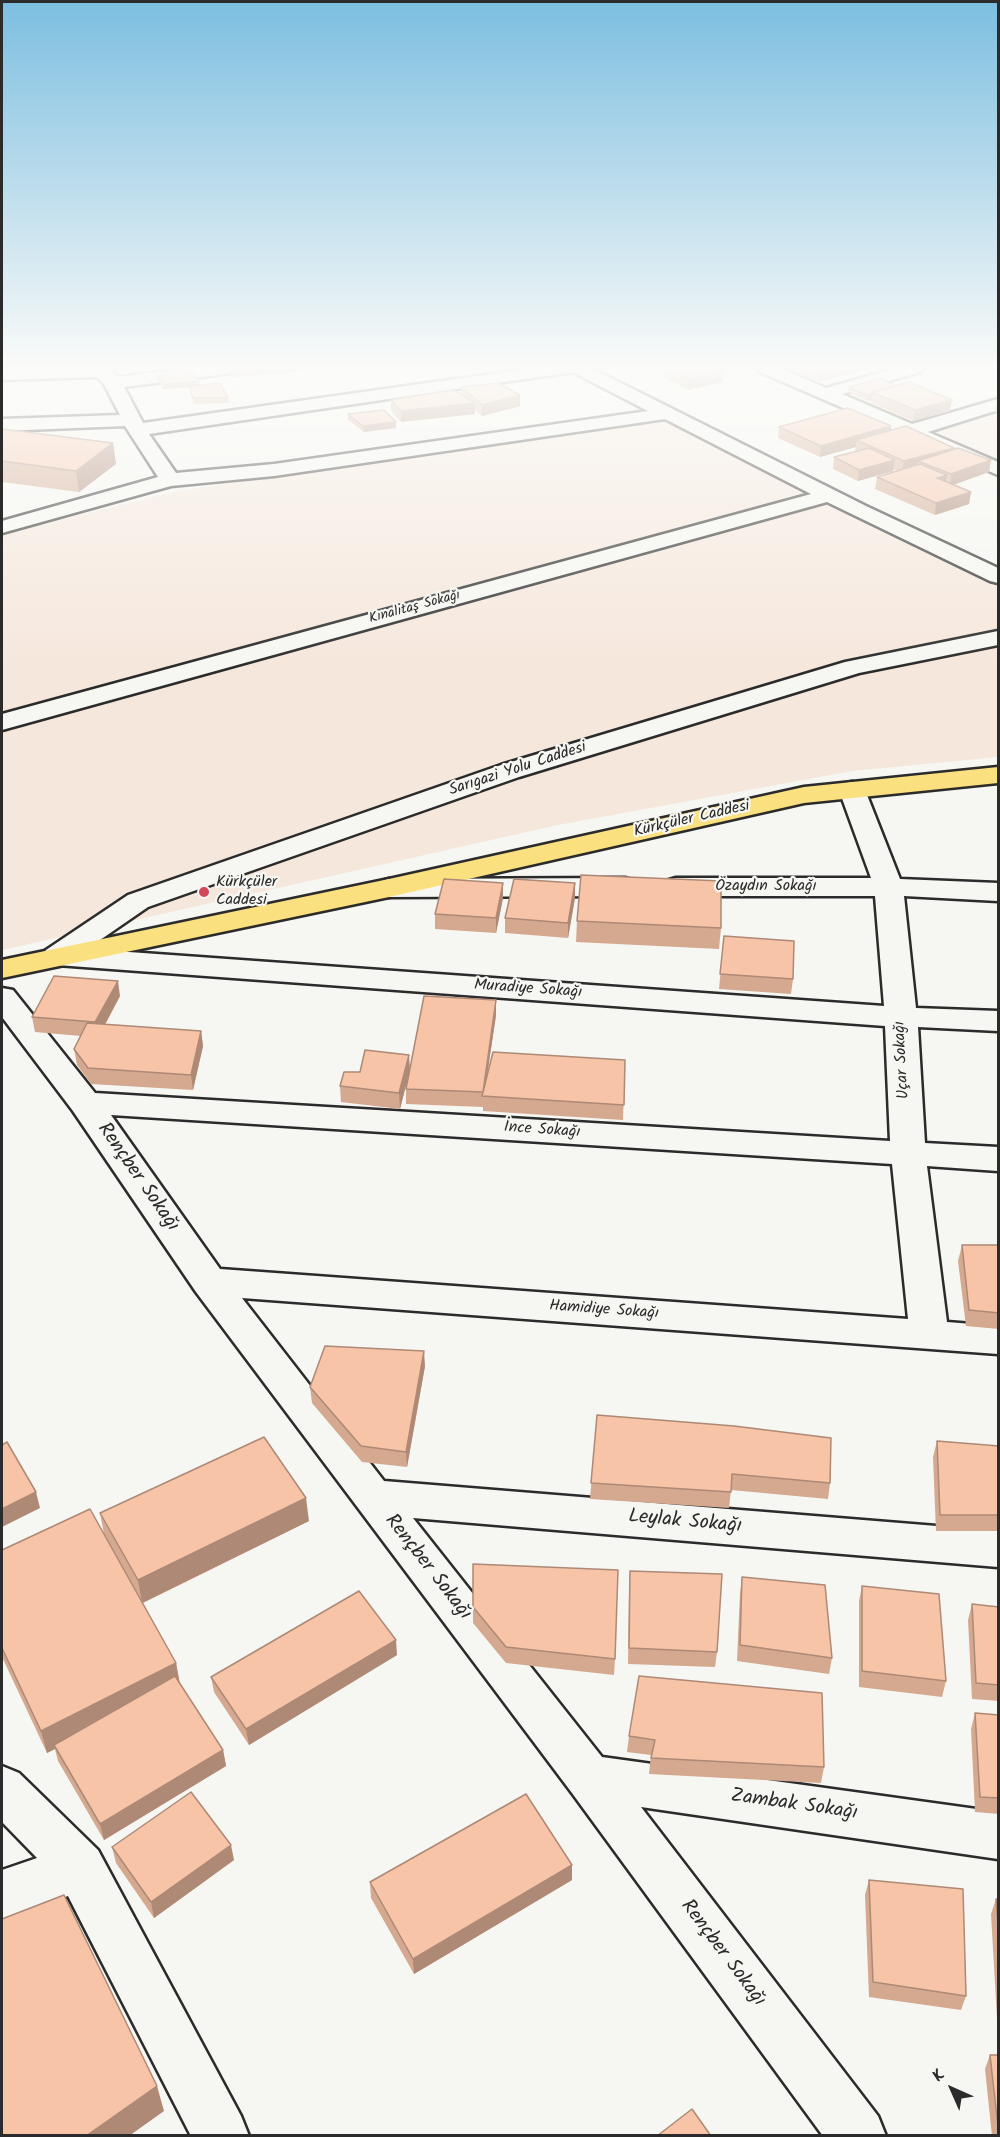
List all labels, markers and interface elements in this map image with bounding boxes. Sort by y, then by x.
street label: Kınalıtaş Sokağı [368,588,462,628]
street label: Sarıgazi Yolu Caddesi [447,739,589,801]
street label: Kürkçüler Caddesi [632,797,752,843]
place label: Kürkçüler Caddesi [216,873,277,911]
street label: Özaydın Sokağı [715,877,817,897]
marker: Kürkçüler Caddesi [197,885,211,899]
street label: Muradiye Sokağı [473,977,583,1003]
street label: Uçar Sokağı [891,1020,915,1100]
street label: Rençber Sokağı [91,1119,183,1237]
street label: İnce Sokağı [503,1119,581,1143]
street label: Hamidiye Sokağı [548,1298,660,1324]
street label: Leylak Sokağı [627,1506,743,1540]
street label: Rençber Sokağı [378,1510,476,1626]
street label: Zambak Sokağı [729,1785,859,1827]
street label: Rençber Sokağı [674,1896,770,2012]
north arrow [922,2059,982,2119]
text: K [927,2064,951,2088]

